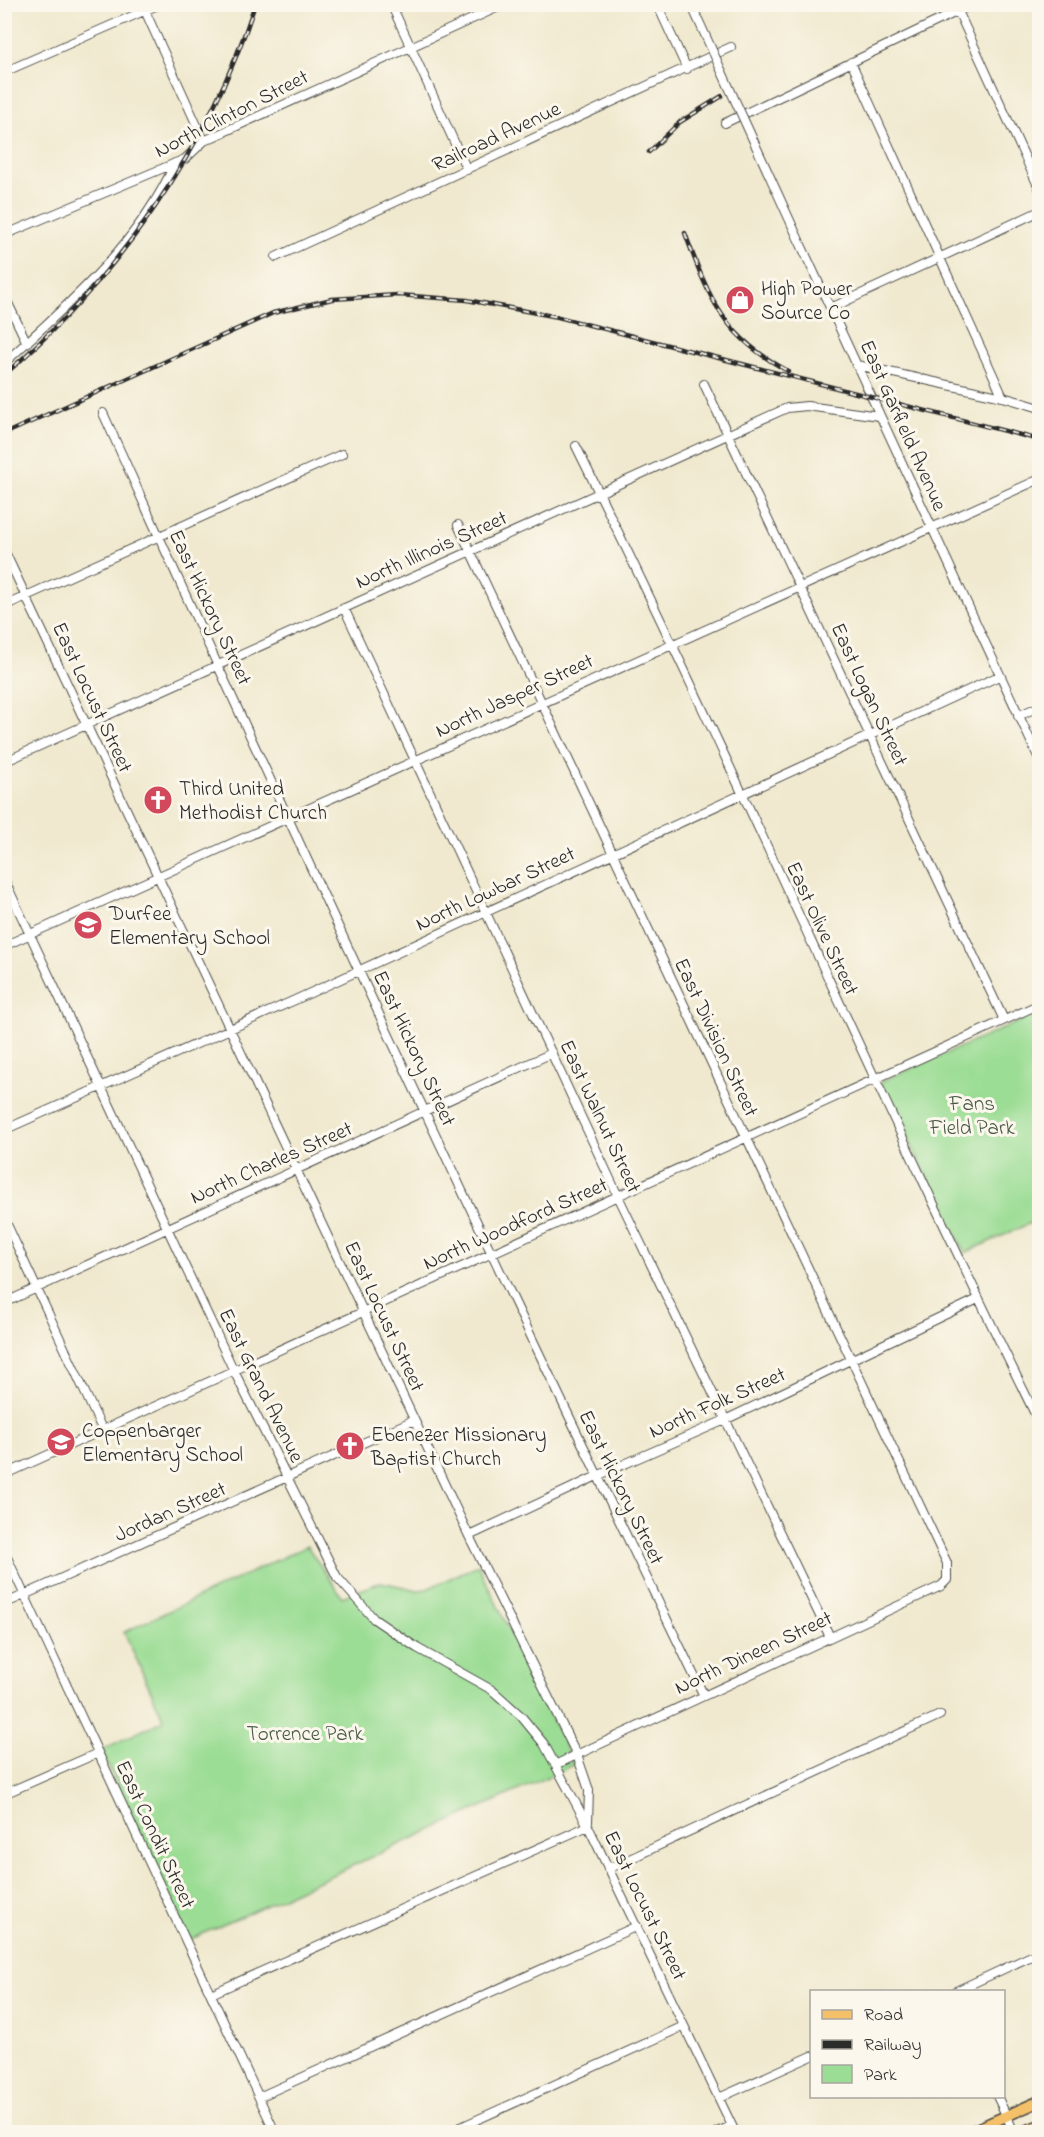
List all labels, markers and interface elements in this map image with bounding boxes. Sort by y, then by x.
street label: North Clinton Street [150,63,314,167]
street label: Railroad Avenue [428,95,567,181]
place label: High Power Source Co [761,275,853,329]
shop icon: High Power Source Co [724,284,756,316]
street label: East Garfield Avenue [851,335,954,517]
street label: North Illinois Street [351,504,513,598]
street label: East Hickory Street [158,525,258,692]
street label: East Locust Street [43,618,139,778]
street label: East Logan Street [820,618,915,772]
street label: North Jasper Street [431,647,599,747]
place label: Third United Methodist Church [179,775,327,829]
church icon: Third United Methodist Church [142,784,174,816]
street label: North Lowbar Street [411,840,581,940]
street label: East Olive Street [777,857,865,1001]
place label: Durfee Elementary School [108,900,270,956]
school or university icon: Durfee Elementary School [72,909,104,941]
street label: East Division Street [665,954,765,1122]
street label: East Hickory Street [362,966,462,1133]
street label: East Walnut Street [551,1035,648,1198]
park label: Fans Field Park [928,1090,1015,1144]
street label: North Charles Street [186,1115,358,1213]
street label: North Woodford Street [418,1171,613,1279]
street label: East Locust Street [335,1237,431,1397]
street label: East Grand Avenue [210,1304,311,1469]
street label: North Folk Street [645,1360,791,1447]
street label: East Hickory Street [568,1405,671,1571]
place label: Coppenbarger Elementary School [82,1417,243,1473]
place label: Ebenezer Missionary Baptist Church [370,1421,546,1475]
school or university icon: Coppenbarger Elementary School [45,1426,77,1458]
church icon: Ebenezer Missionary Baptist Church [334,1430,366,1462]
street label: Jordan Street [110,1475,231,1551]
street label: North Dineen Street [670,1604,838,1703]
park label: Torrence Park [247,1720,364,1750]
street label: East Condit Street [107,1756,202,1914]
street label: East Locust Street [595,1826,693,1986]
legend [810,1990,1005,2098]
text: Road [864,2003,903,2029]
text: Railway [864,2033,921,2059]
text: Park [864,2063,897,2089]

